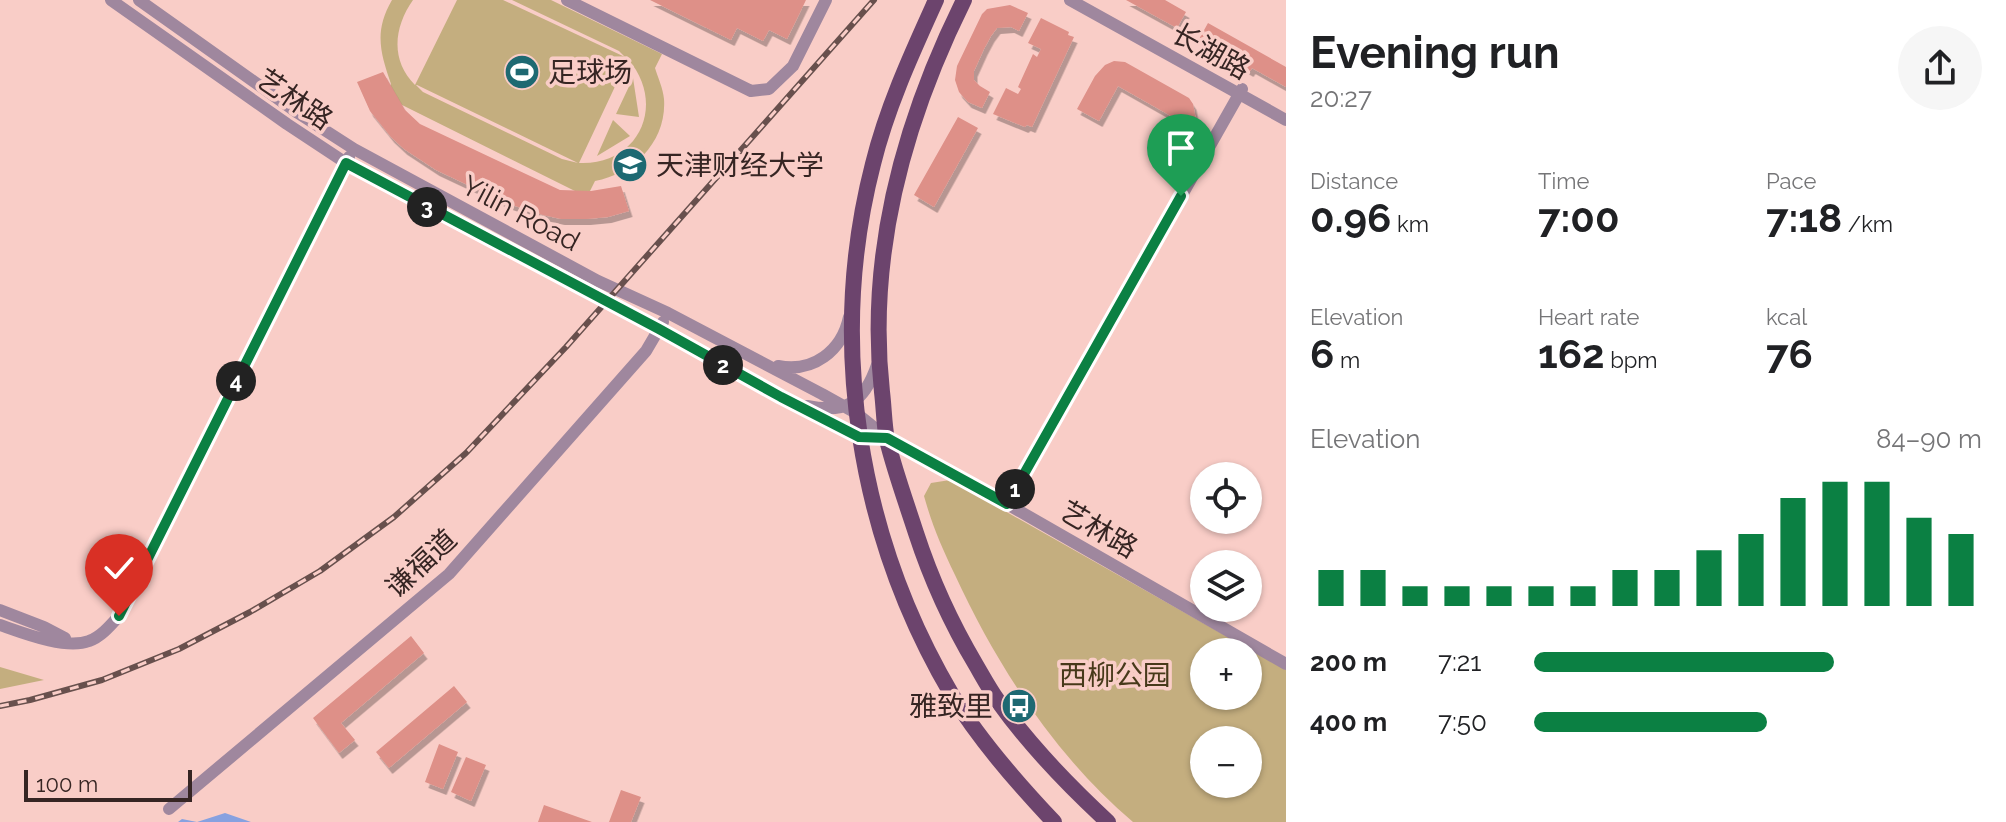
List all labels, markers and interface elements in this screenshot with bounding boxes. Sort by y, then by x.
street label: 长湖路 [1166,17,1255,86]
button: share [1898,26,1982,110]
text: Evening run [1310,27,1559,78]
sports icon: 足球场 [503,53,541,91]
place label: 足球场 [548,56,632,89]
street label: 艺林路 [251,62,339,137]
text: 20:27 [1310,83,1372,113]
pin [1147,114,1215,196]
icon: arrive [1159,126,1203,170]
school or university icon: 天津财经大学 [611,146,649,184]
place label: 天津财经大学 [656,149,824,182]
text: Distance [1310,168,1398,194]
text: Time [1538,168,1589,194]
text: Pace [1766,168,1816,194]
street label: Yilin Road [456,169,585,258]
pin: 3 [407,187,447,227]
text: 3 [421,194,433,220]
text: 0.96 [1310,194,1391,241]
text: 7:00 [1538,194,1619,241]
text: 7:18 [1766,194,1842,241]
text: km [1391,211,1429,237]
text: /km [1842,211,1893,237]
text: Elevation [1310,304,1403,330]
text: Heart rate [1538,304,1639,330]
text: kcal [1766,304,1807,330]
text: 6 [1310,330,1334,377]
text: 162 [1538,330,1605,377]
text: 76 [1766,330,1813,377]
pin: 2 [703,345,743,385]
text: m [1334,347,1360,373]
text: bpm [1605,347,1658,373]
text: 2 [717,352,729,378]
pin: 4 [216,361,256,401]
text: 4 [230,368,242,394]
text: Elevation [1310,424,1420,454]
text: 84–90 m [1876,424,1982,454]
map controls [1190,462,1262,798]
button: locate [1190,462,1262,534]
pin: 1 [995,469,1035,509]
text: 1 [1010,476,1020,502]
street label: 艺林路 [1054,494,1143,565]
street label: 谦福道 [379,523,463,604]
pin [85,534,153,616]
icon: check [97,546,141,590]
button: layers [1190,550,1262,622]
button: + [1190,638,1262,710]
text: 200 m [1310,647,1387,677]
text: 7:21 [1438,647,1481,677]
park label: 西柳公园 [1059,659,1171,692]
bus stop icon: 雅致里 [1000,687,1038,725]
place label: 雅致里 [909,690,993,723]
text: 400 m [1310,707,1387,737]
text: 7:50 [1438,707,1487,737]
button: − [1190,726,1262,798]
scale bar [24,766,192,802]
text: 100 m [36,771,98,797]

